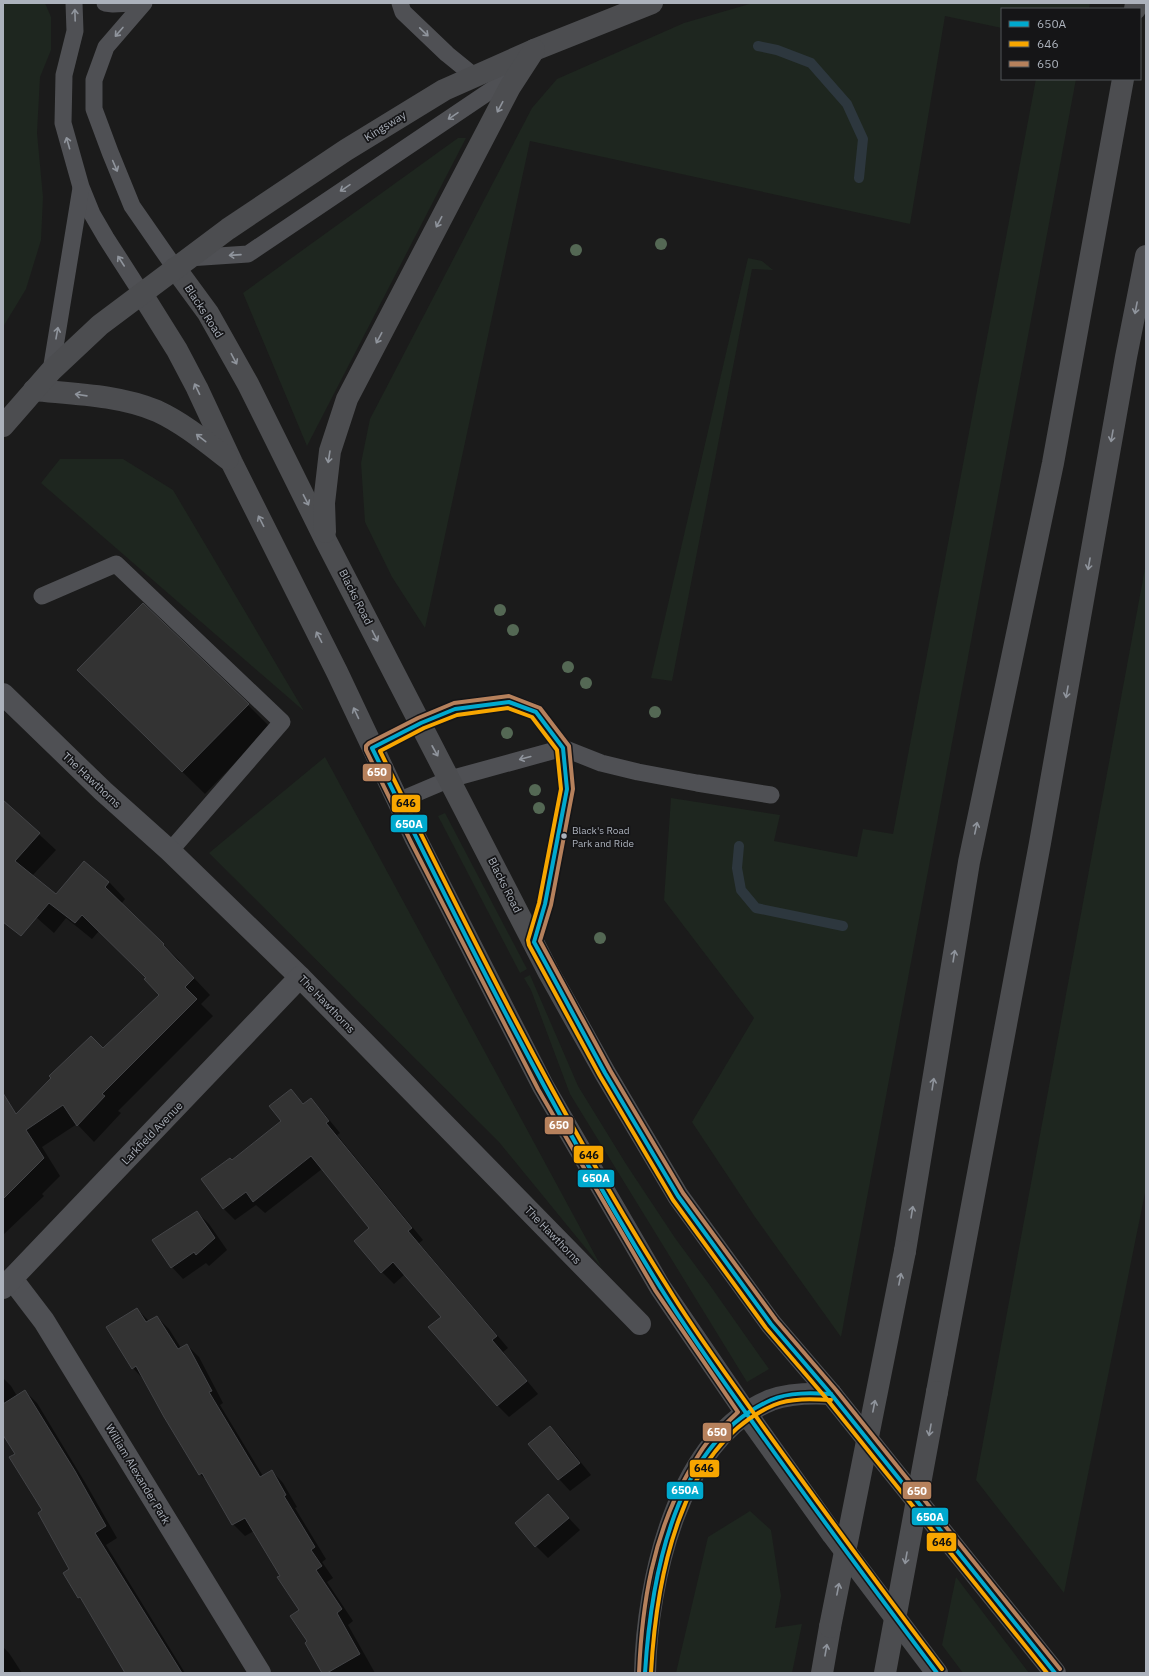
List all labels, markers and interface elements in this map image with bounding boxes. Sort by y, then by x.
legend [1001,8,1141,80]
one-way arrow [71,9,78,22]
text: 650A [1037,16,1067,31]
one-way arrow [114,27,123,38]
one-way arrow [419,28,429,37]
text: 646 [1037,36,1059,51]
text: 650 [1037,56,1059,71]
one-way arrow [495,101,503,113]
street label: Kingsway [361,107,409,144]
one-way arrow [447,111,458,120]
one-way arrow [64,137,72,150]
one-way arrow [112,159,120,171]
one-way arrow [340,184,351,192]
one-way arrow [435,216,443,228]
one-way arrow [229,251,242,258]
one-way arrow [116,255,124,267]
street label: Blacks Road [182,282,226,340]
one-way arrow [1131,301,1139,314]
one-way arrow [53,327,61,340]
one-way arrow [375,331,383,343]
one-way arrow [231,353,239,365]
one-way arrow [193,384,200,396]
one-way arrow [75,391,88,399]
one-way arrow [1108,429,1116,442]
one-way arrow [196,434,207,443]
one-way arrow [325,450,333,463]
one-way arrow [303,494,310,506]
one-way arrow [257,515,264,527]
one-way arrow [1085,557,1093,570]
street label: Blacks Road [336,567,376,627]
one-way arrow [372,629,380,641]
one-way arrow [315,632,323,644]
one-way arrow [1062,685,1070,698]
one-way arrow [352,707,359,719]
one-way arrow [432,745,439,757]
street label: The Hawthorns [60,749,124,811]
one-way arrow [519,755,532,762]
line badge: 650 [362,763,392,782]
text: 650 [367,765,387,779]
line badge: 646 [391,794,421,813]
text: 646 [396,796,416,810]
line badge: 650A [390,814,428,833]
text: 650A [395,817,423,831]
one-way arrow [973,822,981,835]
place label: Black's Road Park and Ride [572,824,634,850]
marker: Black's Road Park and Ride [559,831,569,841]
street label: Blacks Road [485,855,525,915]
one-way arrow [950,950,958,963]
street label: The Hawthorns [296,972,358,1036]
one-way arrow [929,1078,937,1091]
street label: Larkfield Avenue [118,1099,186,1167]
line badge: 650 [544,1116,574,1135]
text: 650 [549,1118,569,1132]
line badge: 646 [573,1145,604,1164]
text: 646 [579,1148,599,1162]
line badge: 650A [577,1169,615,1188]
text: 650A [582,1171,610,1185]
street label: The Hawthorns [522,1203,584,1267]
one-way arrow [908,1206,916,1219]
one-way arrow [896,1273,904,1286]
one-way arrow [870,1400,878,1413]
street label: William Alexander Park [103,1421,174,1527]
line badge: 650 [702,1422,732,1442]
one-way arrow [925,1423,933,1436]
text: 650 [707,1425,727,1439]
line badge: 646 [689,1459,720,1478]
text: 646 [694,1461,714,1475]
line badge: 650A [666,1481,704,1500]
line badge: 650 [902,1481,932,1500]
text: 650A [671,1483,699,1497]
text: 650 [907,1484,927,1498]
line badge: 650A [911,1507,949,1526]
text: 650A [916,1510,944,1524]
line badge: 646 [926,1532,957,1552]
text: 646 [932,1535,952,1549]
one-way arrow [902,1551,910,1564]
one-way arrow [834,1583,842,1596]
one-way arrow [822,1644,830,1657]

